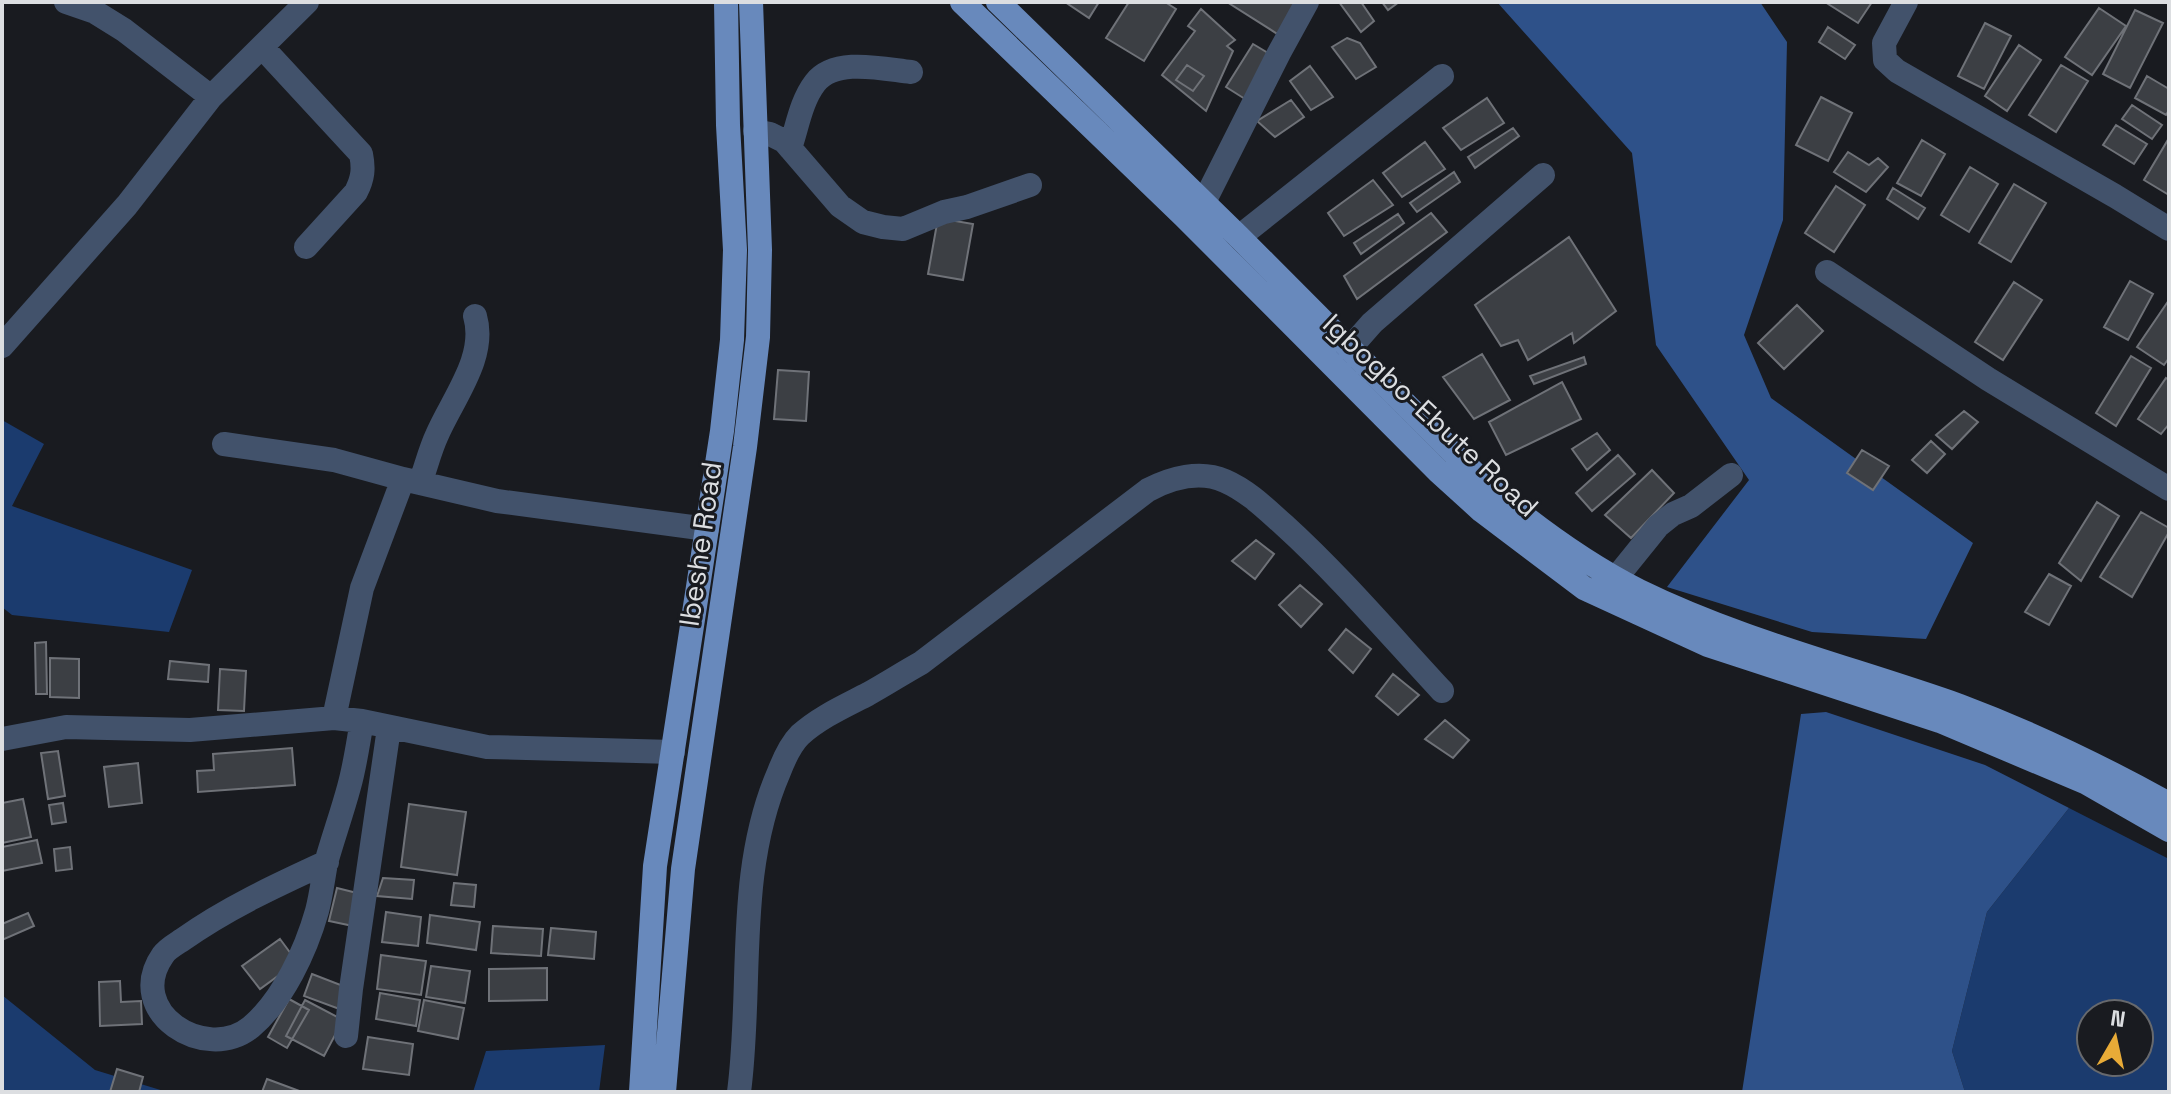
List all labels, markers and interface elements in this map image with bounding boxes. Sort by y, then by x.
street label: Igbogbo-Ebute Road [1316,306,1546,524]
street label: Ibeshe Road [671,459,729,629]
north arrow [2075,998,2155,1078]
text: N [2109,1003,2128,1033]

